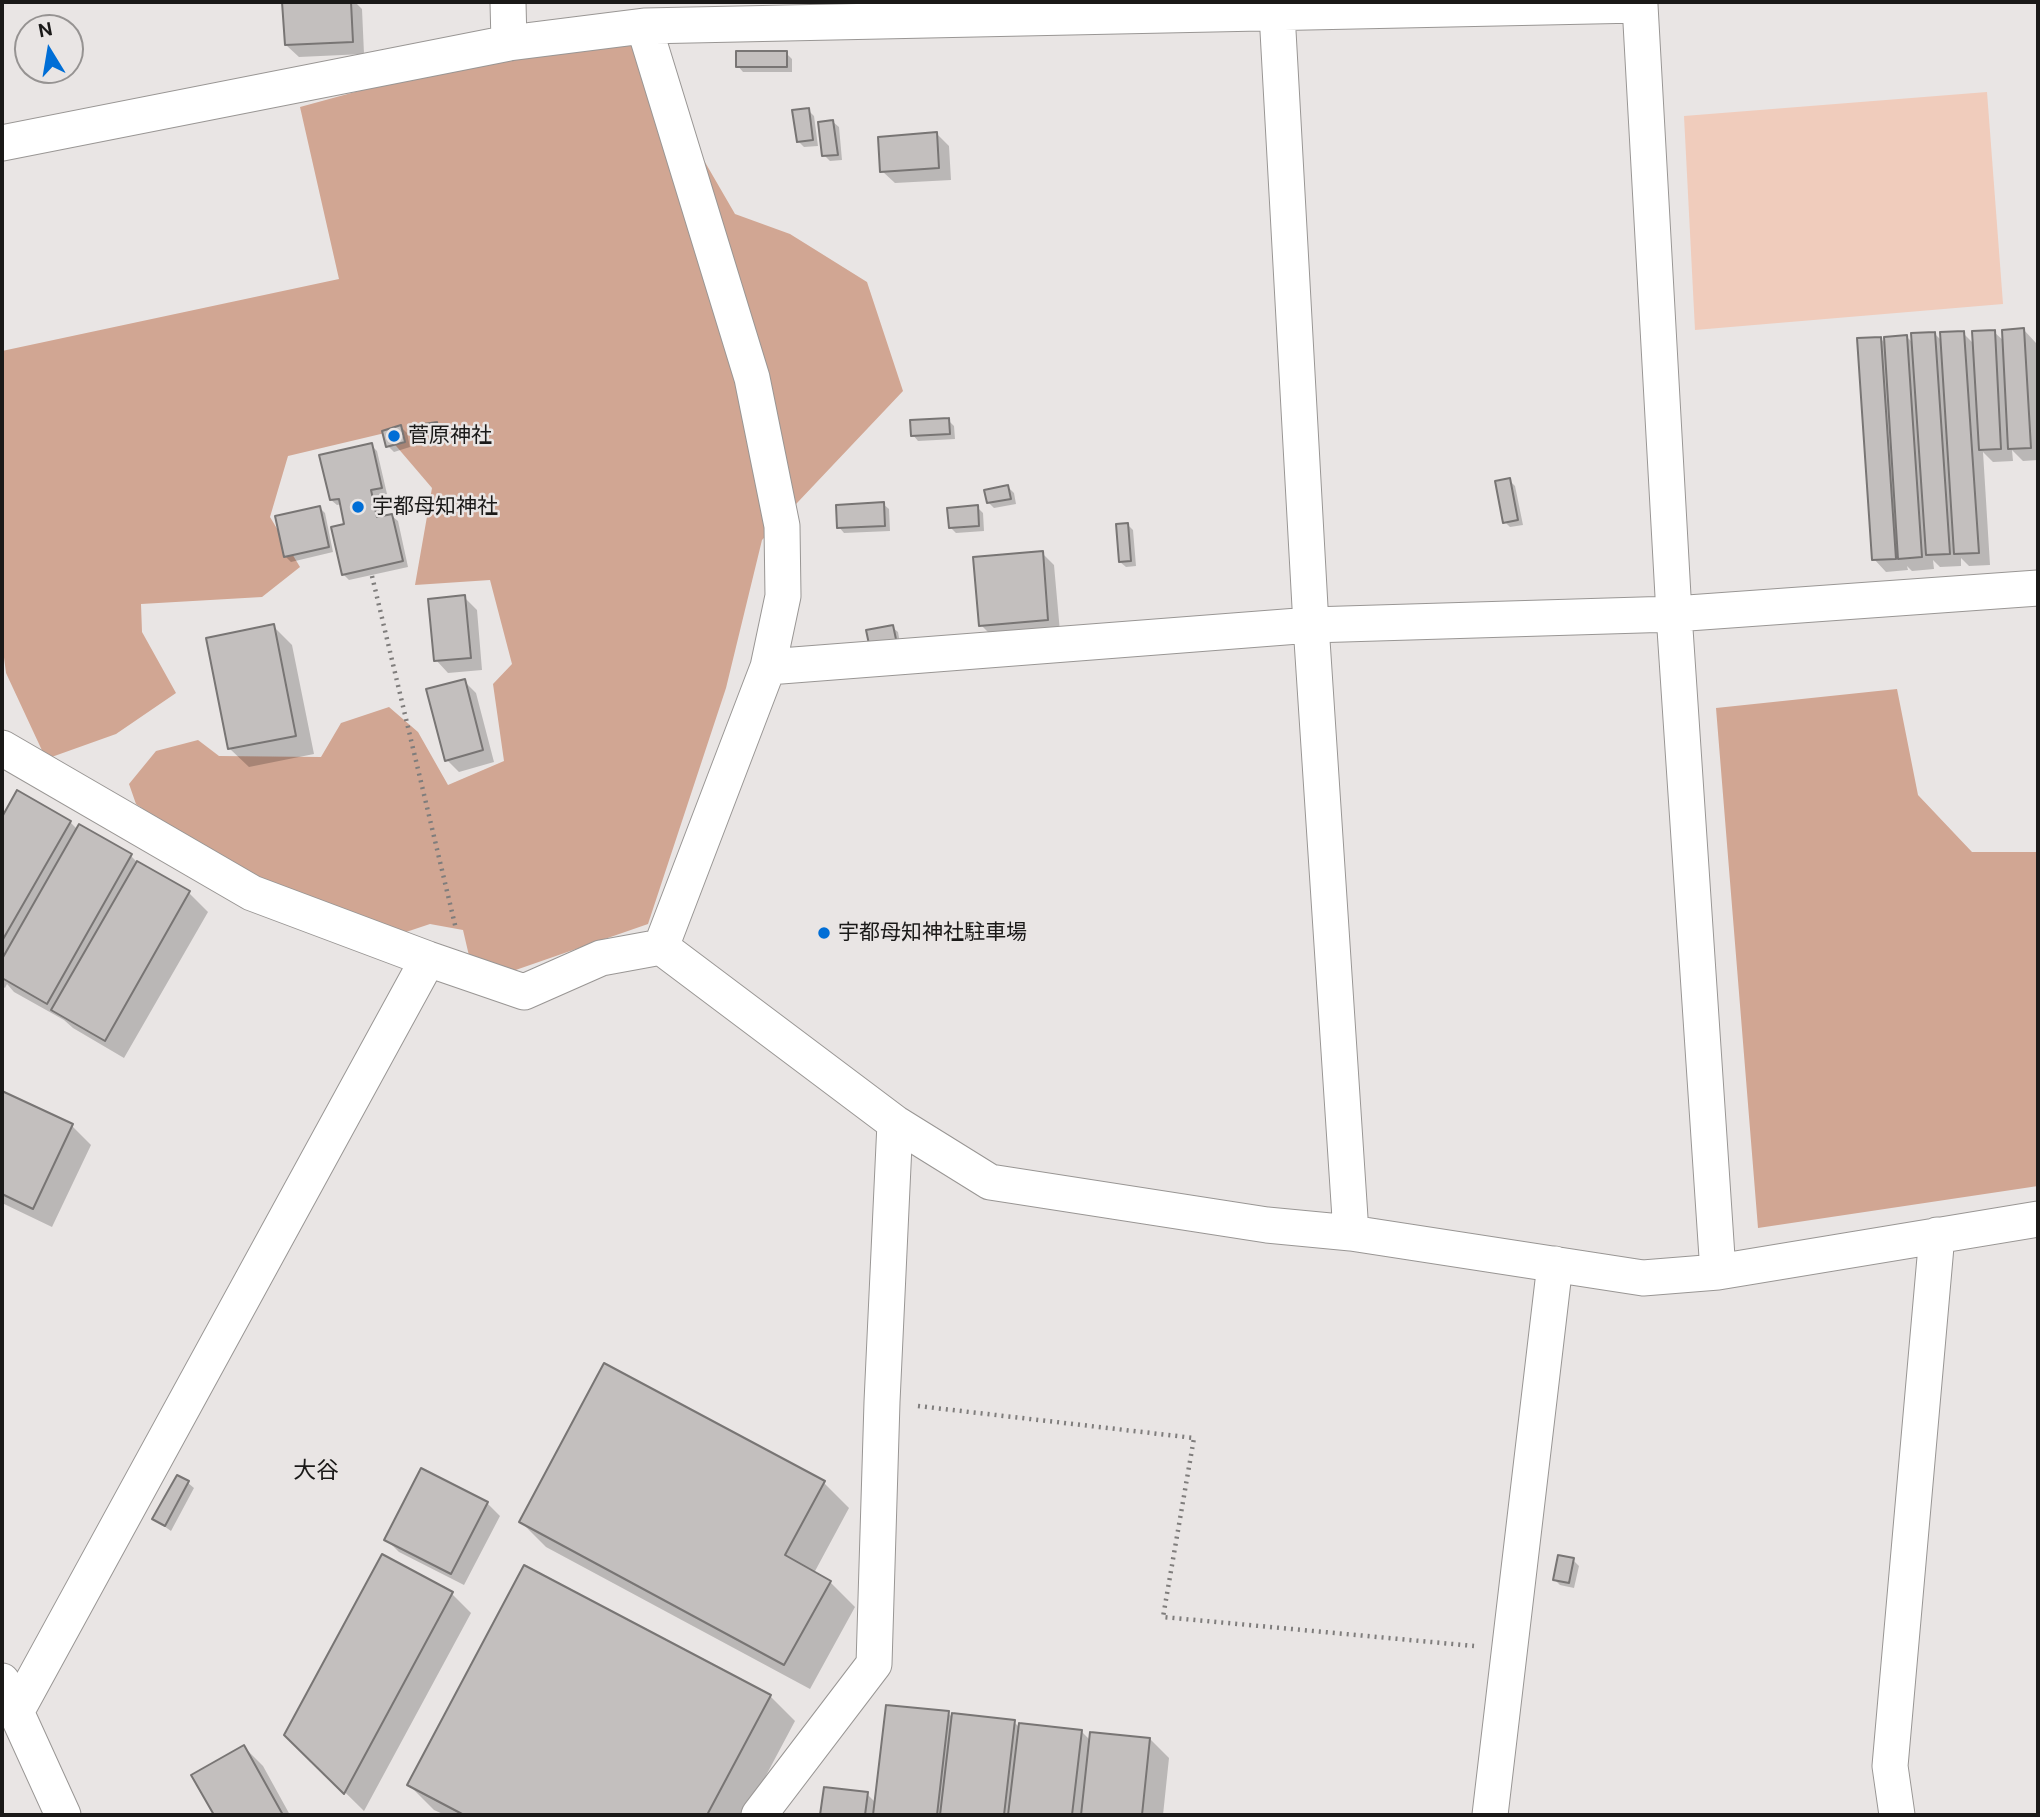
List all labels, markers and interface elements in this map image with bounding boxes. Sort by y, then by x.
north arrow [14,14,84,84]
text: N [36,16,54,43]
place label: 菅原神社 [408,423,492,449]
marker: 菅原神社 [386,428,402,444]
place label: 宇都母知神社 [372,494,498,520]
marker: 宇都母知神社 [350,499,366,515]
place label: 宇都母知神社駐車場 [838,920,1027,946]
marker: 宇都母知神社駐車場 [816,925,832,941]
district label: 大谷 [293,1458,339,1486]

